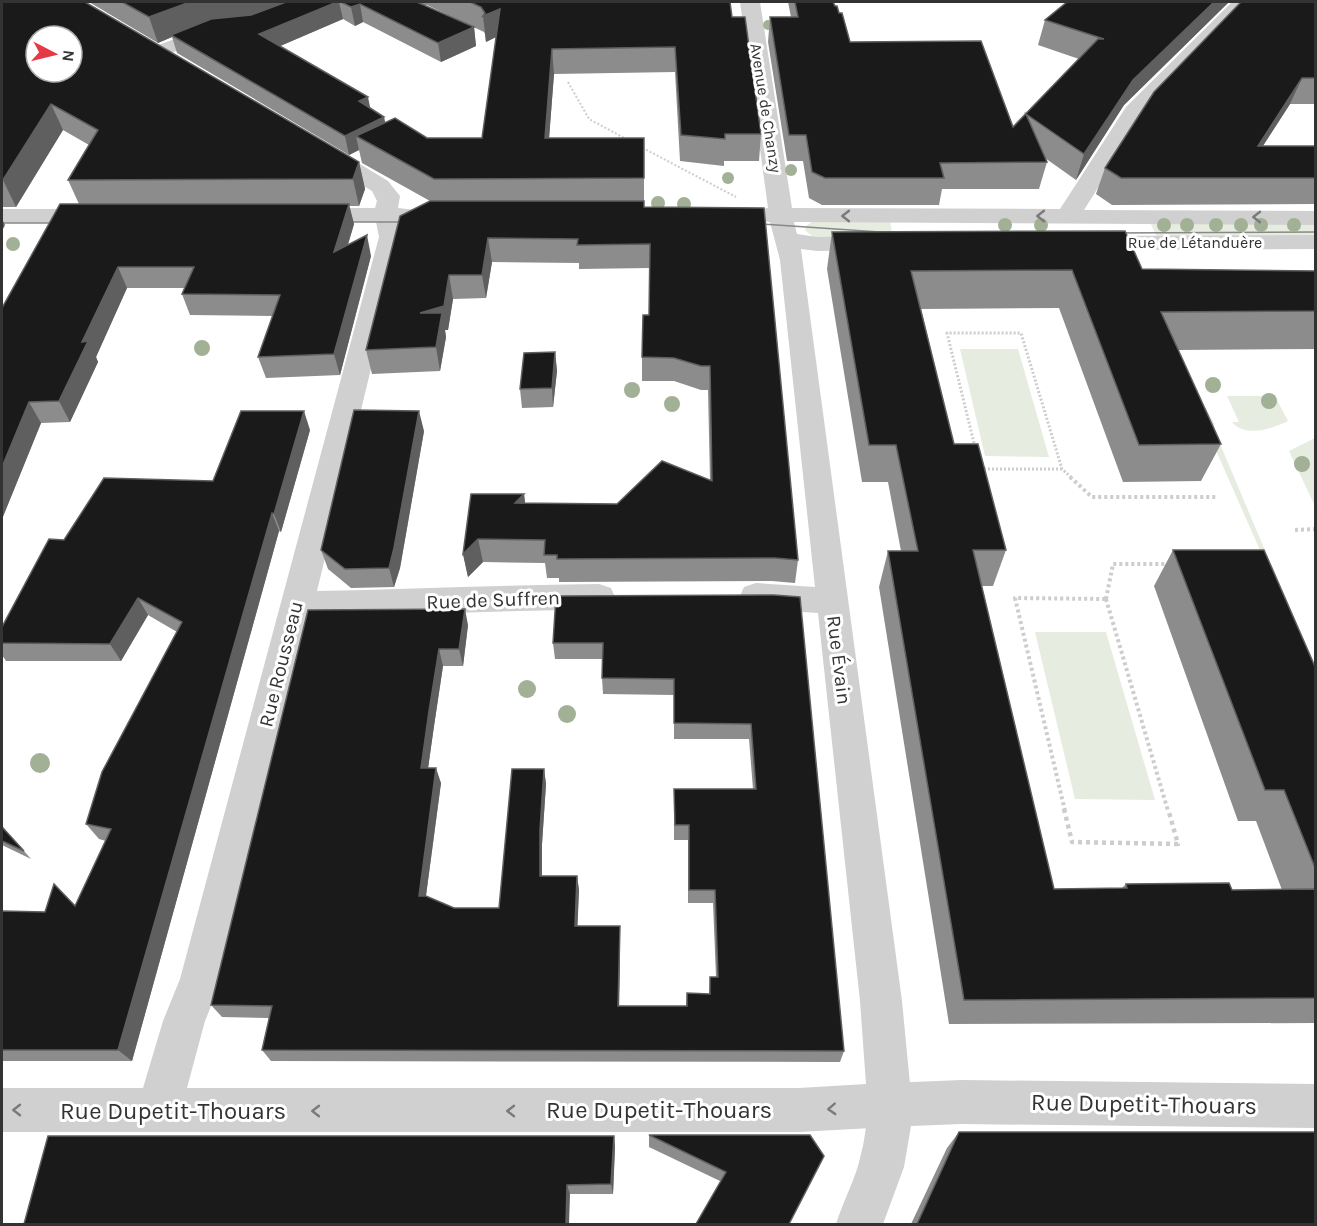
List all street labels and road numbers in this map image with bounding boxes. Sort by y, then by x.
street label: Avenue de Chanzy [746,42,786,175]
street label: Rue de Létanduère [1128,233,1262,252]
street label: Rue de Suffren [426,586,560,614]
street label: Rue Rousseau [254,599,308,729]
street label: Rue Évain [822,614,857,706]
street label: Rue Dupetit-Thouars [1031,1088,1257,1120]
street label: Rue Dupetit-Thouars [546,1096,772,1124]
street label: Rue Dupetit-Thouars [60,1097,286,1125]

